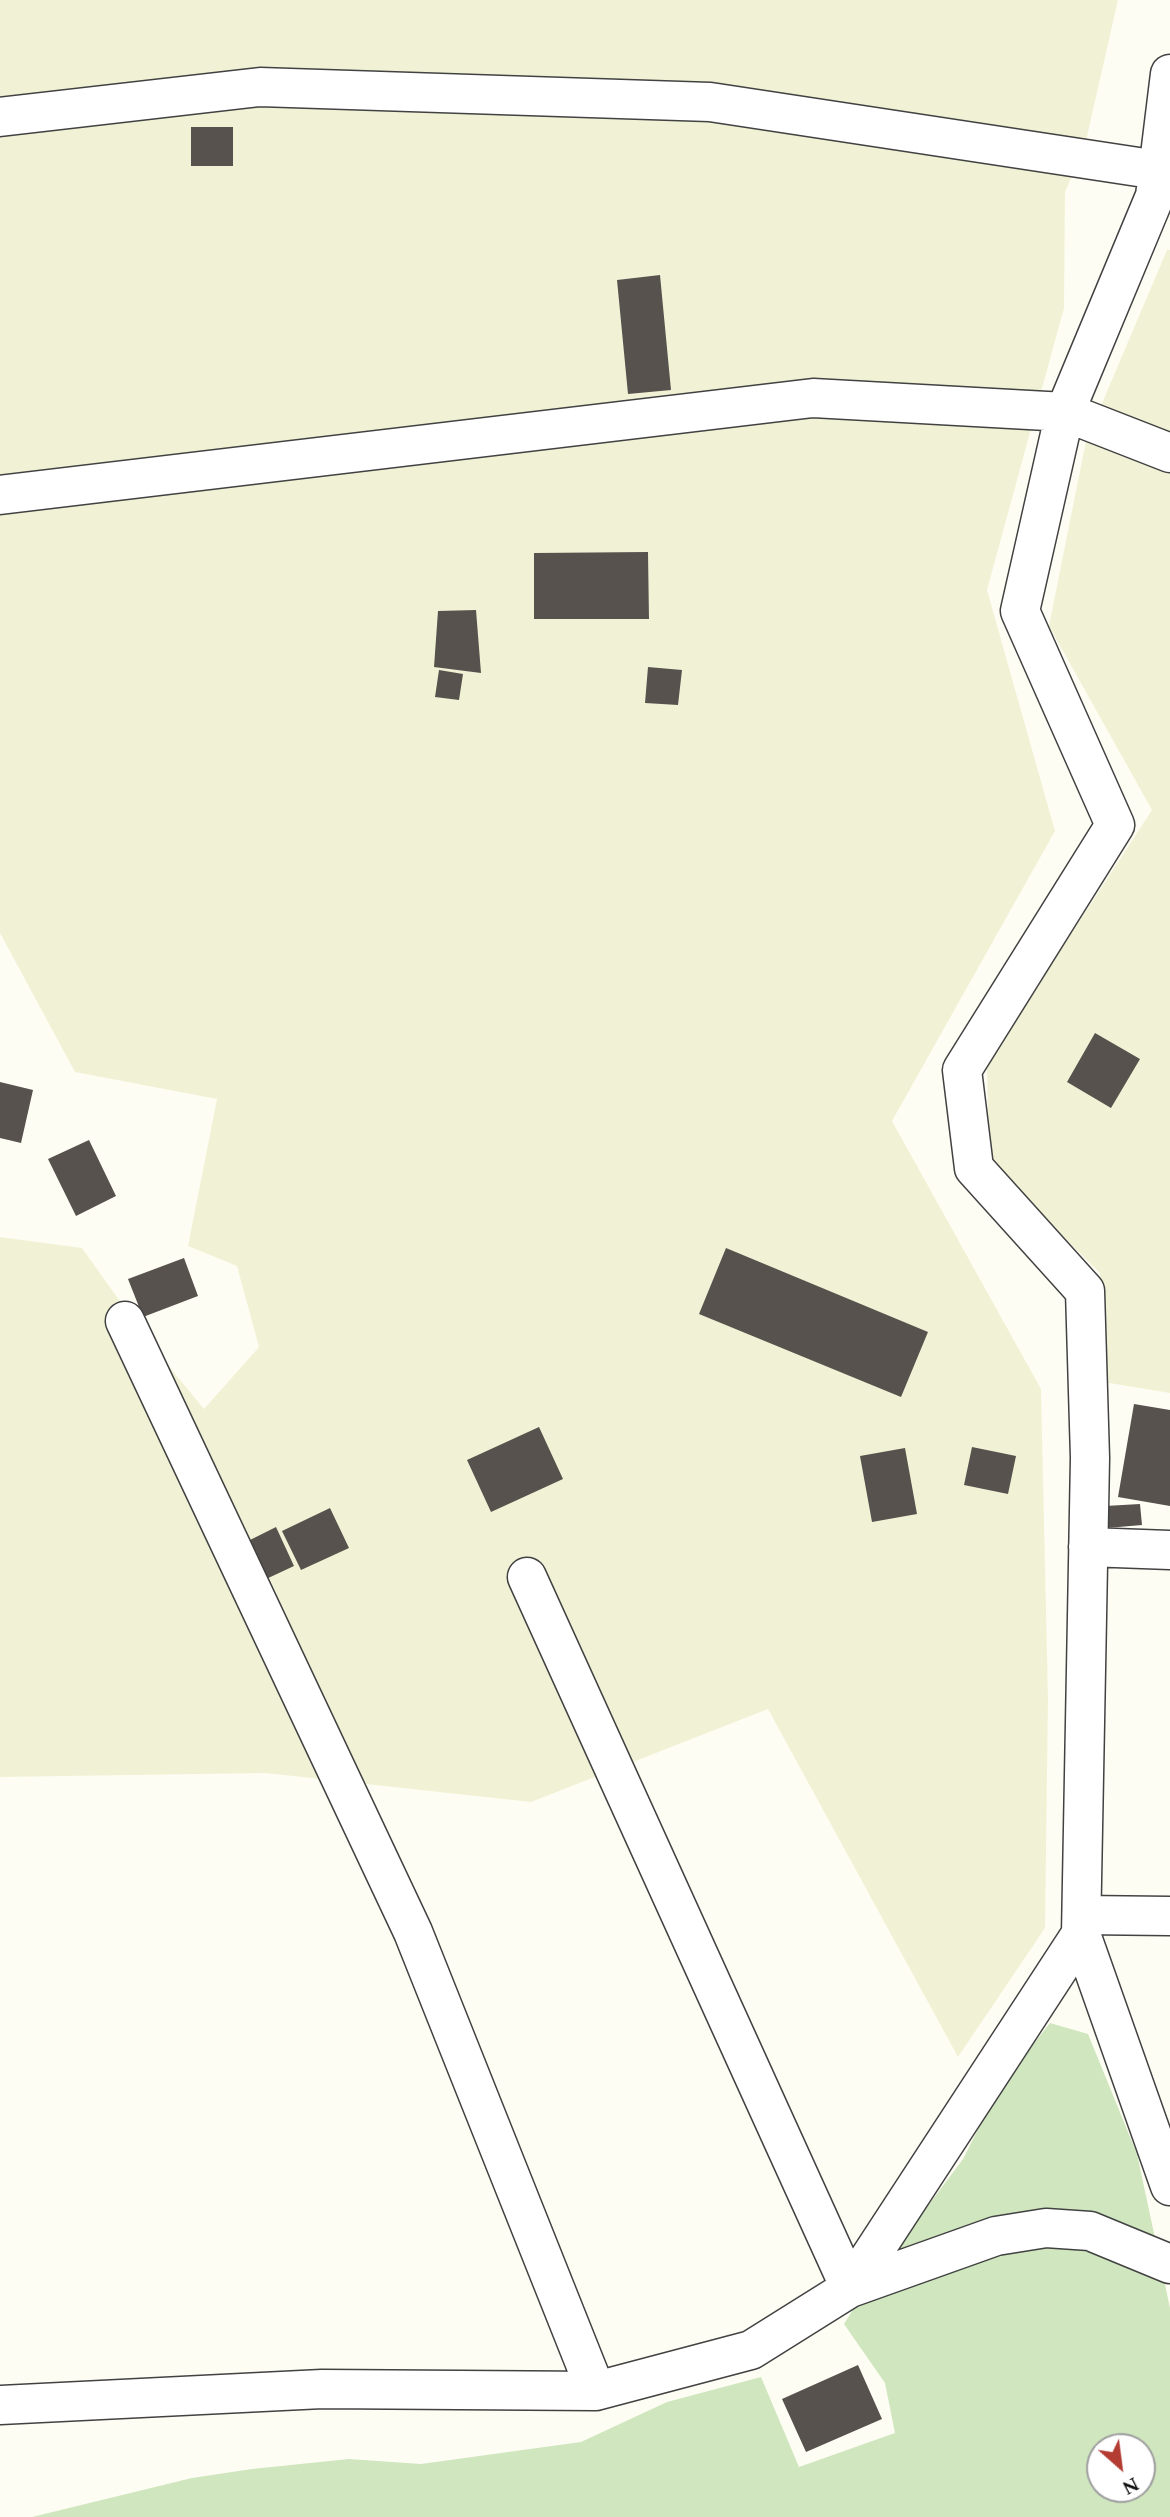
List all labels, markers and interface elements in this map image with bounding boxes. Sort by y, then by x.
north arrow [1086,2433,1156,2503]
text: N [1117,2469,1144,2502]

